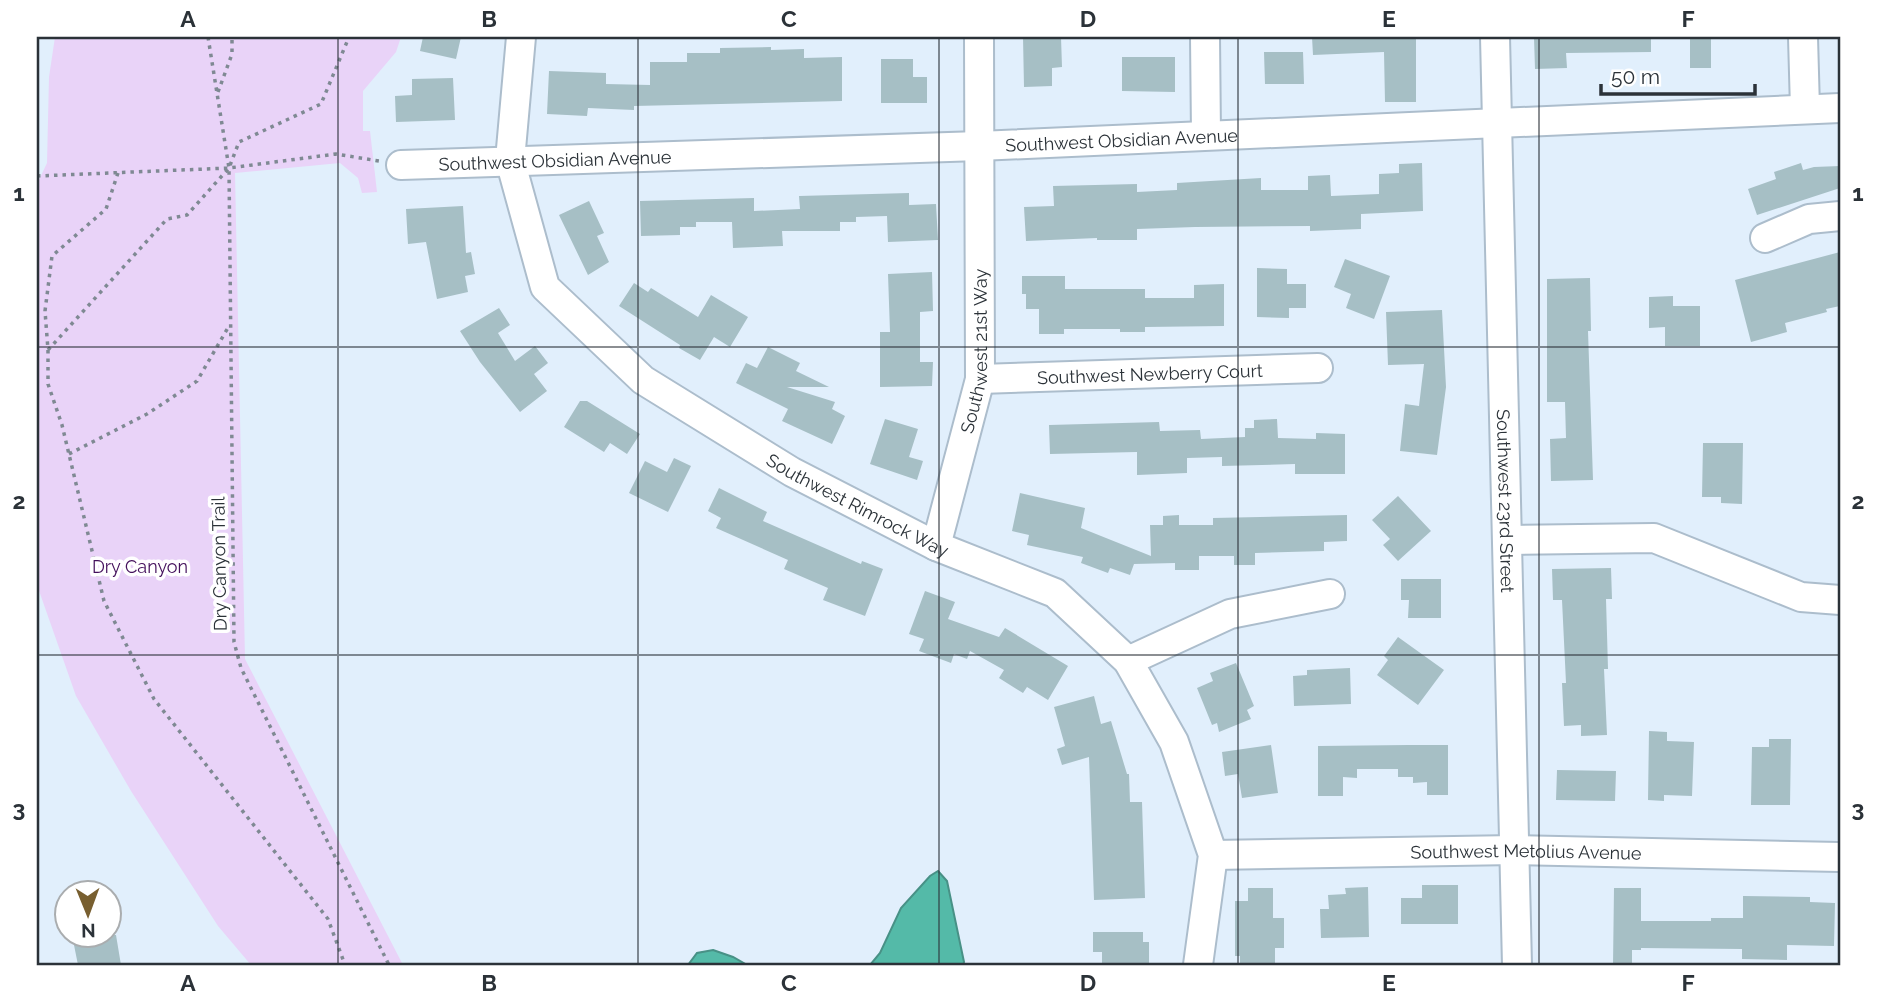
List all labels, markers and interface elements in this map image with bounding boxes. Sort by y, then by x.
text: A [180,5,196,32]
text: B [481,5,497,32]
text: C [781,5,797,32]
text: D [1080,5,1096,32]
text: E [1382,5,1396,32]
text: F [1681,5,1695,32]
scale bar [1601,52,1755,96]
text: 50 m [1611,64,1660,89]
street label: Southwest Obsidian Avenue [1005,124,1239,155]
street label: Southwest Obsidian Avenue [438,146,672,174]
text: 1 [13,179,25,206]
text: 1 [1852,179,1864,206]
street label: Southwest 21st Way [956,268,991,435]
street label: Southwest Newberry Court [1037,359,1263,388]
street label: Southwest 23rd Street [1493,409,1519,593]
street label: Southwest Rimrock Way [763,449,952,561]
text: 2 [13,487,25,514]
text: 2 [1852,487,1864,514]
street label: Dry Canyon Trail [207,496,231,631]
park label: Dry Canyon [92,556,188,577]
text: 3 [13,795,25,822]
text: 3 [1852,795,1864,822]
street label: Southwest Metolius Avenue [1410,839,1642,863]
north arrow [52,880,122,950]
text: N [81,920,96,942]
text: A [180,969,196,996]
text: B [481,969,497,996]
text: C [781,969,797,996]
text: D [1080,969,1096,996]
text: E [1382,969,1396,996]
text: F [1681,969,1695,996]

